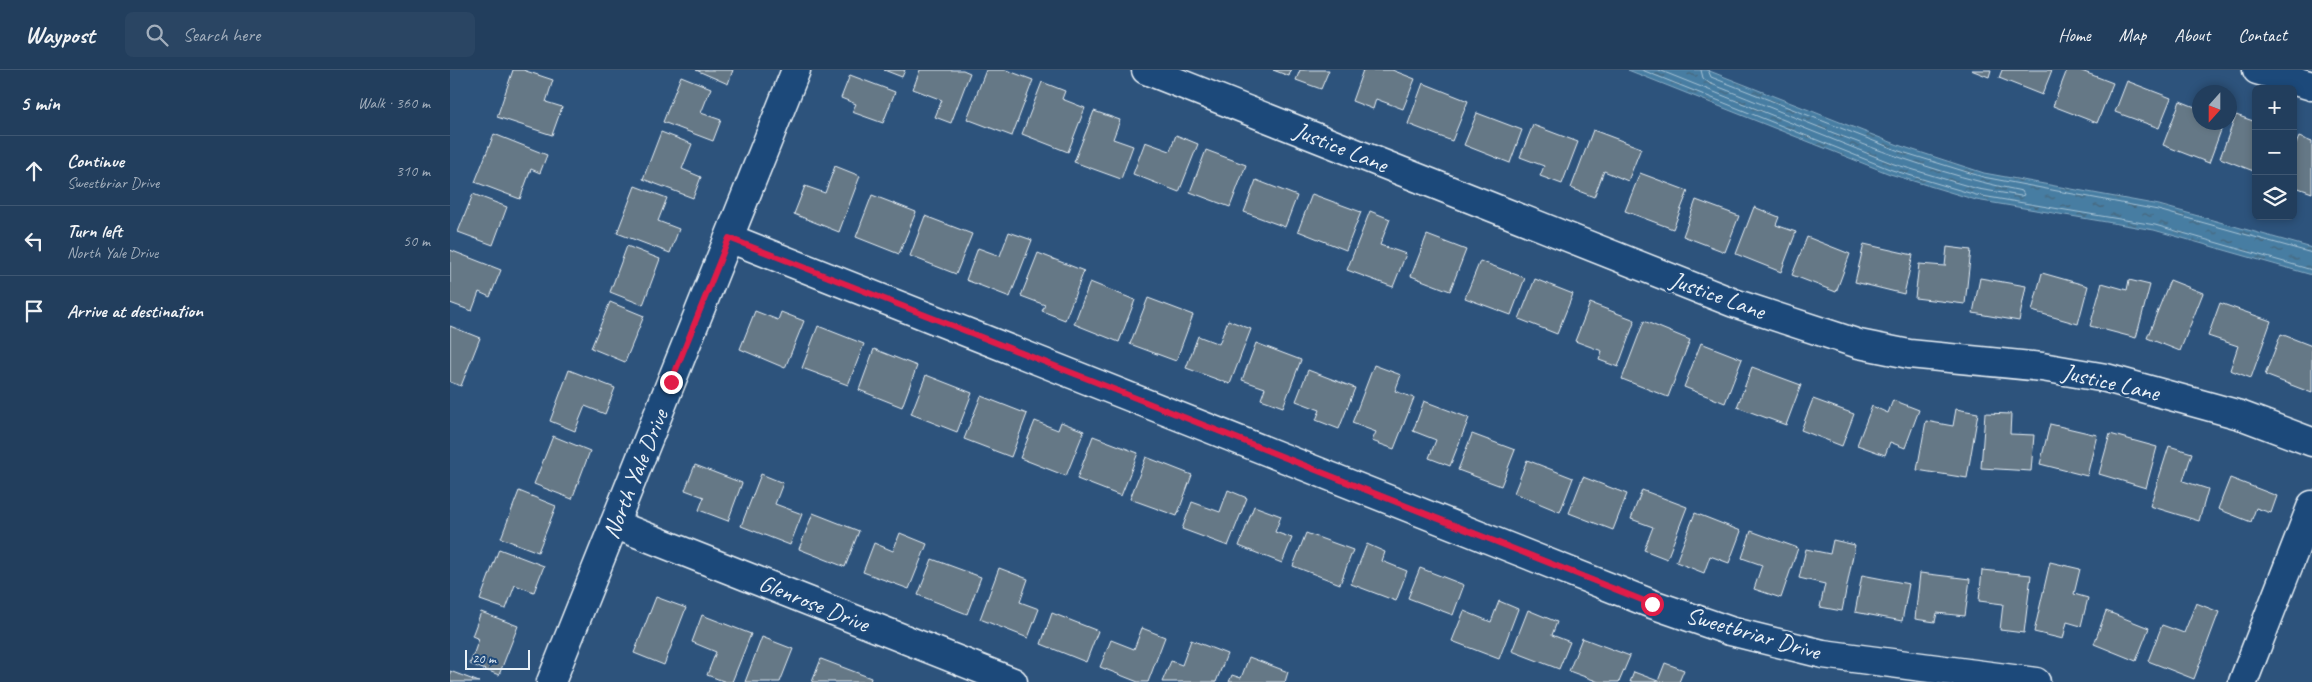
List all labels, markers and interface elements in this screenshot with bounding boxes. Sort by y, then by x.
search box [125,12,475,57]
text: Waypost [25,20,95,50]
icon: search [143,21,171,49]
text: Search here [183,23,260,47]
text: Home [2058,24,2091,46]
text: Map [2119,24,2146,46]
text: About [2174,24,2210,46]
text: Contact [2238,24,2287,46]
north arrow [2192,85,2237,130]
map controls [2252,85,2297,220]
button: + [2252,85,2297,130]
text: 5 min [20,90,60,116]
text: Walk · 360 m [358,93,430,113]
street label: Justice Lane [1289,114,1394,180]
button: − [2252,130,2297,175]
text: Continue [67,149,124,173]
icon: ahead [20,157,48,185]
text: 310 m [396,161,430,181]
text: Sweetbriar Drive [67,173,159,193]
button: layers [2252,175,2297,220]
text: Turn left [67,219,122,243]
icon: left [20,227,48,255]
text: 50 m [403,231,430,251]
text: North Yale Drive [67,243,158,263]
street label: Justice Lane [1666,264,1771,327]
icon: arrive [20,297,48,325]
text: Arrive at destination [67,299,203,323]
street label: Justice Lane [2059,356,2164,408]
route end [660,371,683,394]
street label: North Yale Drive [595,403,675,543]
street label: Glenrose Drive [754,567,876,640]
route start [1641,593,1664,616]
street label: Sweetbriar Drive [1682,600,1826,667]
scale bar [465,647,530,670]
text: 20 m [472,650,496,667]

